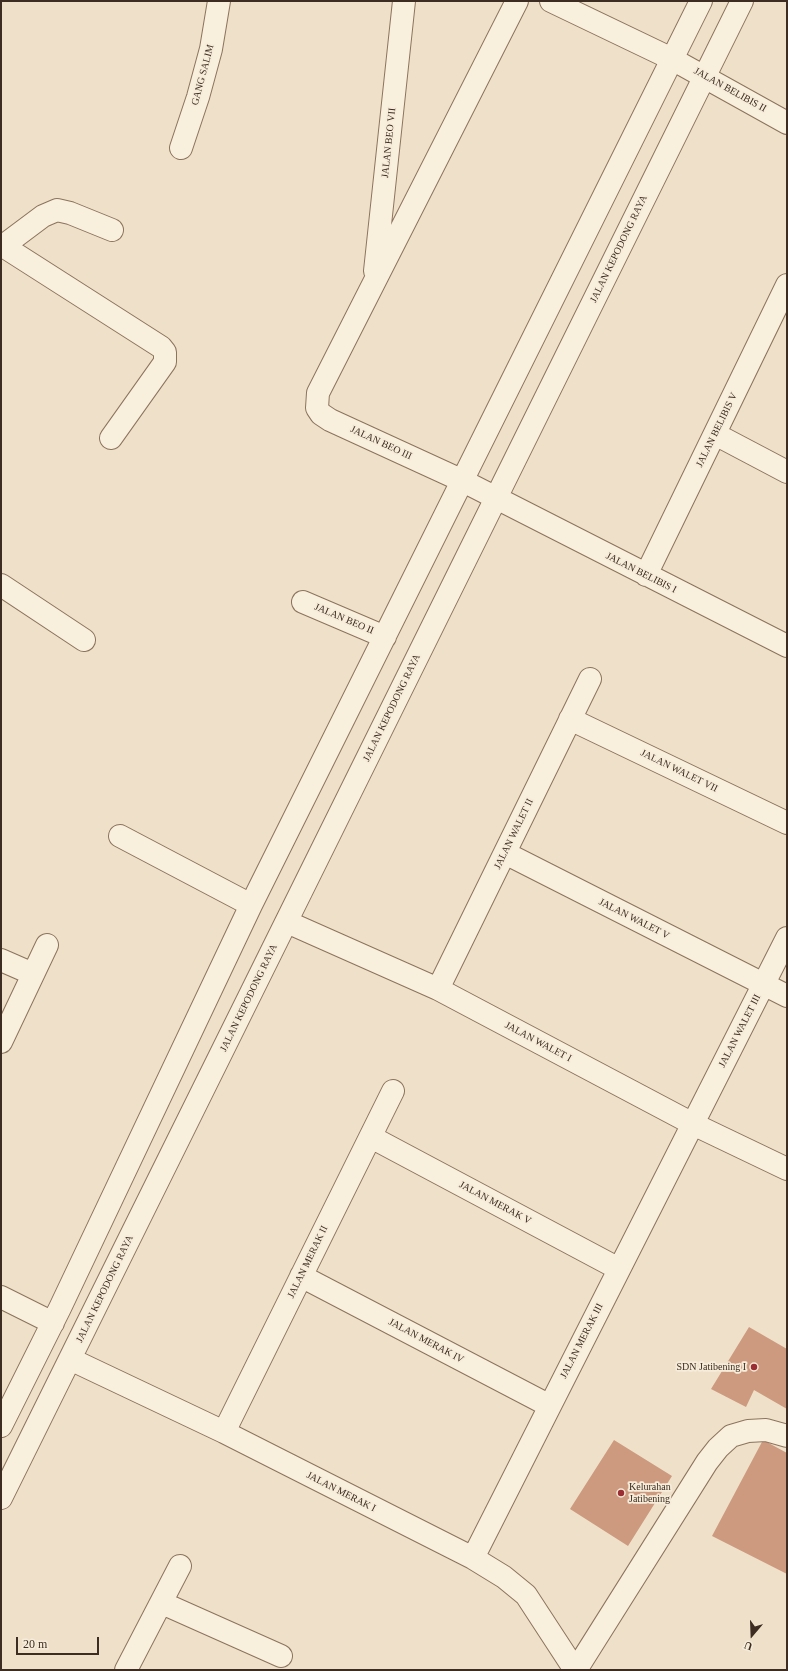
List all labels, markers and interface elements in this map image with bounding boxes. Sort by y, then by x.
street label: GANG SALIM [189,43,217,107]
street label: JALAN BELIBIS II [692,65,768,115]
street label: JALAN BEO VII [379,107,399,179]
street label: JALAN KEPODONG RAYA [588,193,650,305]
street label: JALAN BELIBIS V [694,391,740,469]
street label: JALAN BEO III [348,423,414,463]
street label: JALAN BELIBIS I [604,550,678,596]
street label: JALAN BEO II [313,601,375,637]
street label: JALAN KEPODONG RAYA [361,652,423,764]
street label: JALAN WALET VII [638,747,720,795]
street label: JALAN WALET II [492,797,536,871]
street label: JALAN WALET V [597,896,671,942]
street label: JALAN KEPODONG RAYA [218,942,280,1054]
street label: JALAN WALET III [716,992,764,1070]
street label: JALAN WALET I [503,1019,573,1065]
street label: JALAN MERAK V [457,1179,533,1227]
street label: JALAN MERAK II [285,1224,331,1300]
street label: JALAN KEPODONG RAYA [74,1233,136,1345]
street label: JALAN MERAK III [558,1301,606,1381]
street label: JALAN MERAK IV [386,1316,466,1366]
place label: SDN Jatibening I [677,1361,746,1373]
marker: SDN Jatibening I [749,1362,759,1372]
street label: JALAN MERAK I [304,1469,378,1515]
place label: Kelurahan Jatibening [629,1481,671,1504]
marker: Kelurahan Jatibening [616,1488,626,1498]
north arrow [732,1615,772,1655]
scale bar [18,1629,101,1655]
text: 20 m [23,1637,47,1651]
text: U [742,1639,754,1653]

